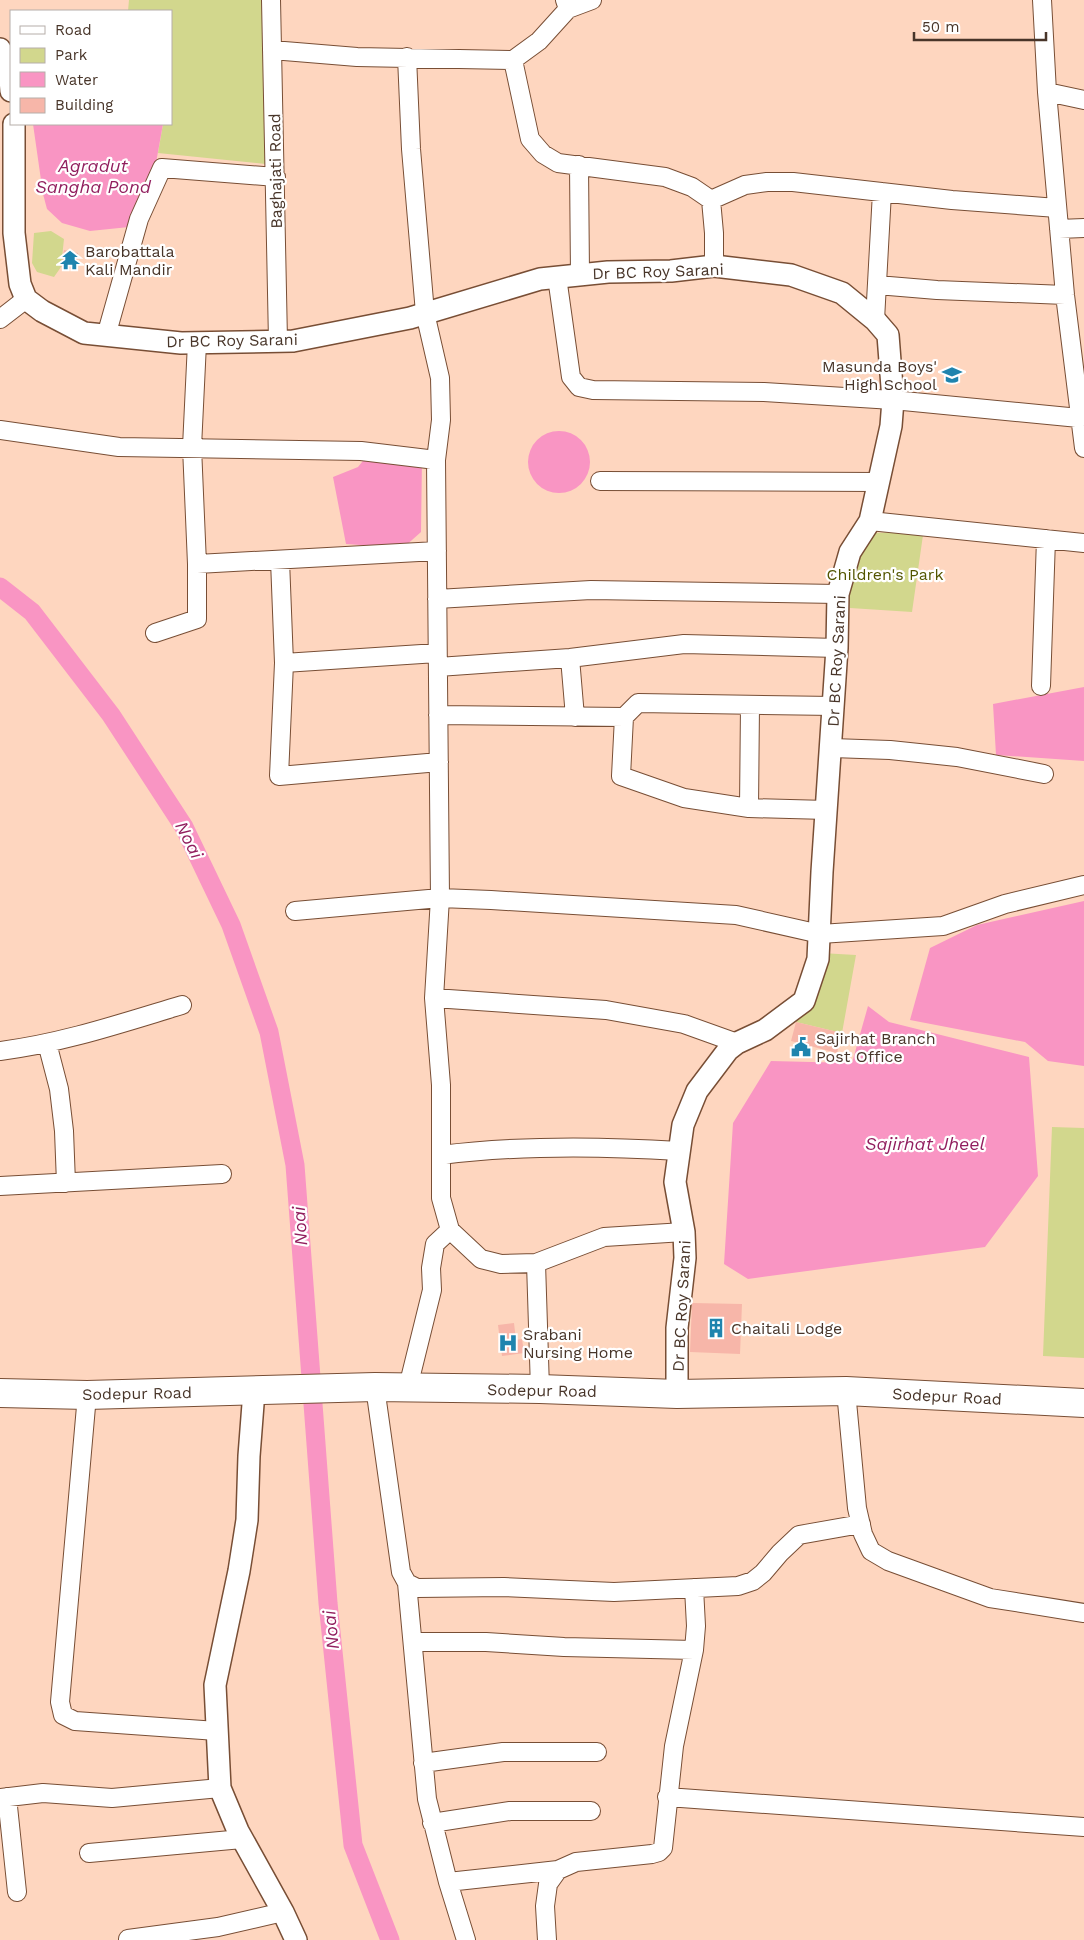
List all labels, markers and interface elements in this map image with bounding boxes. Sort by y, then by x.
legend [10,10,172,125]
scale bar [914,10,1046,42]
text: 50 m [922,18,959,36]
text: Road [55,21,92,39]
text: Park [55,46,88,64]
text: Water [55,71,98,89]
text: Building [55,96,113,114]
street label: Baghajati Road [265,113,286,229]
water label: Agradut Sangha Pond [35,155,152,197]
place label: Barobattala Kali Mandir [85,242,175,279]
temple icon: Barobattala Kali Mandir [59,249,81,271]
street label: Dr BC Roy Sarani [592,260,724,283]
street label: Dr BC Roy Sarani [166,330,298,351]
place label: Masunda Boys' High School [822,357,937,394]
school or university icon: Masunda Boys' High School [941,364,963,386]
park label: Children's Park [827,565,943,584]
street label: Dr BC Roy Sarani [824,595,849,727]
water label: Noai [171,818,208,863]
place label: Sajirhat Branch Post Office [816,1029,936,1066]
public building icon: Sajirhat Branch Post Office [790,1036,812,1058]
water label: Sajirhat Jheel [865,1133,985,1154]
water label: Noai [288,1204,311,1246]
street label: Dr BC Roy Sarani [669,1240,694,1372]
building icon: Chaitali Lodge [705,1317,727,1339]
place label: Chaitali Lodge [731,1319,842,1338]
place label: Srabani Nursing Home [523,1325,633,1362]
hospital icon: Srabani Nursing Home [497,1332,519,1354]
street label: Sodepur Road [487,1380,597,1401]
street label: Sodepur Road [82,1383,192,1404]
street label: Sodepur Road [892,1384,1002,1409]
water label: Noai [318,1608,343,1651]

